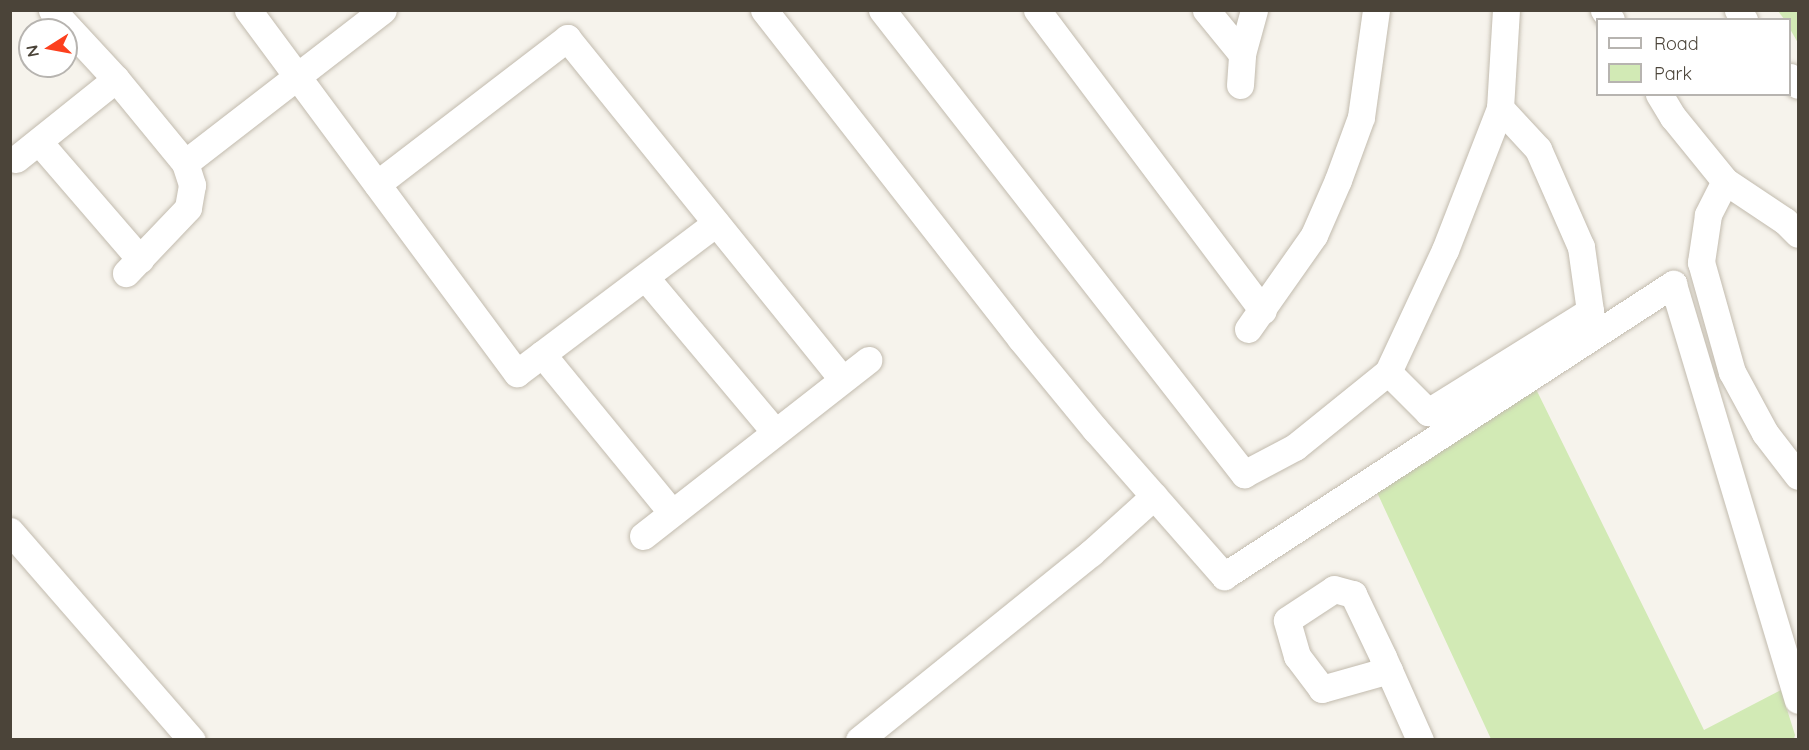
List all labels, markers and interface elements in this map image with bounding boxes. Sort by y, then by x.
north arrow [18,18,78,78]
legend [1596,18,1791,96]
text: Road [1654,32,1699,55]
text: N [21,43,43,59]
text: Park [1654,62,1692,85]

